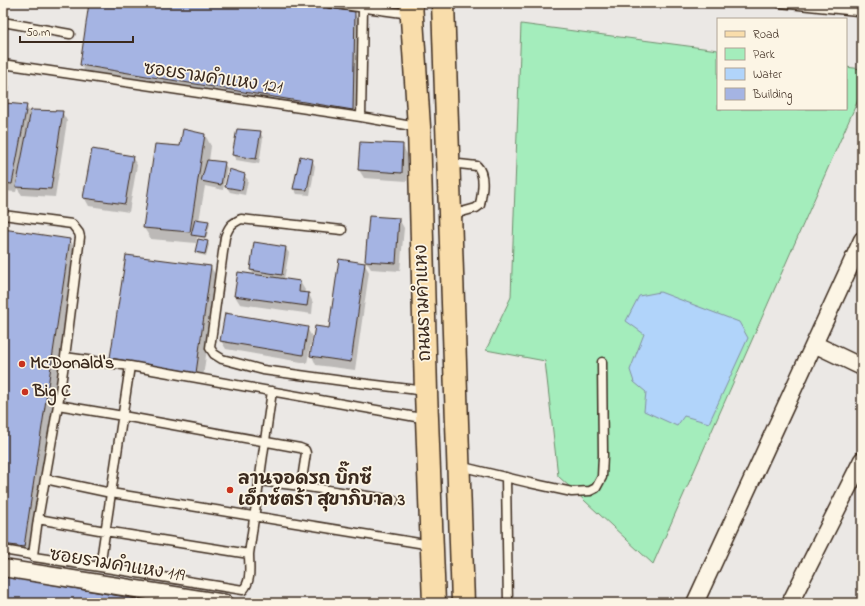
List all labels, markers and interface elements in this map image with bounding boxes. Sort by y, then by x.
scale bar [20,18,133,44]
legend [717,18,847,110]
text: 50 m [26,24,50,42]
text: Road [753,26,779,44]
text: Park [753,46,775,64]
street label: ซอยรามคำแหง 121 [142,55,285,102]
text: Water [753,66,782,84]
text: Building [752,86,792,105]
street label: ถนนรามคำแหง [408,244,439,362]
place label: McDonald's [30,351,114,377]
marker: McDonald's [17,359,27,369]
place label: Big C [32,379,71,406]
marker: Big C [20,387,30,397]
place label: ลานจอดรถ บิ๊กซี เอ็กซ์ตร้า สุขาภิบาล 3 [238,461,406,514]
marker: ลานจอดรถ บิ๊กซี เอ็กซ์ตร้า สุขาภิบาล 3 [225,485,235,495]
street label: ซอยรามคำแหง 119 [47,541,187,590]

